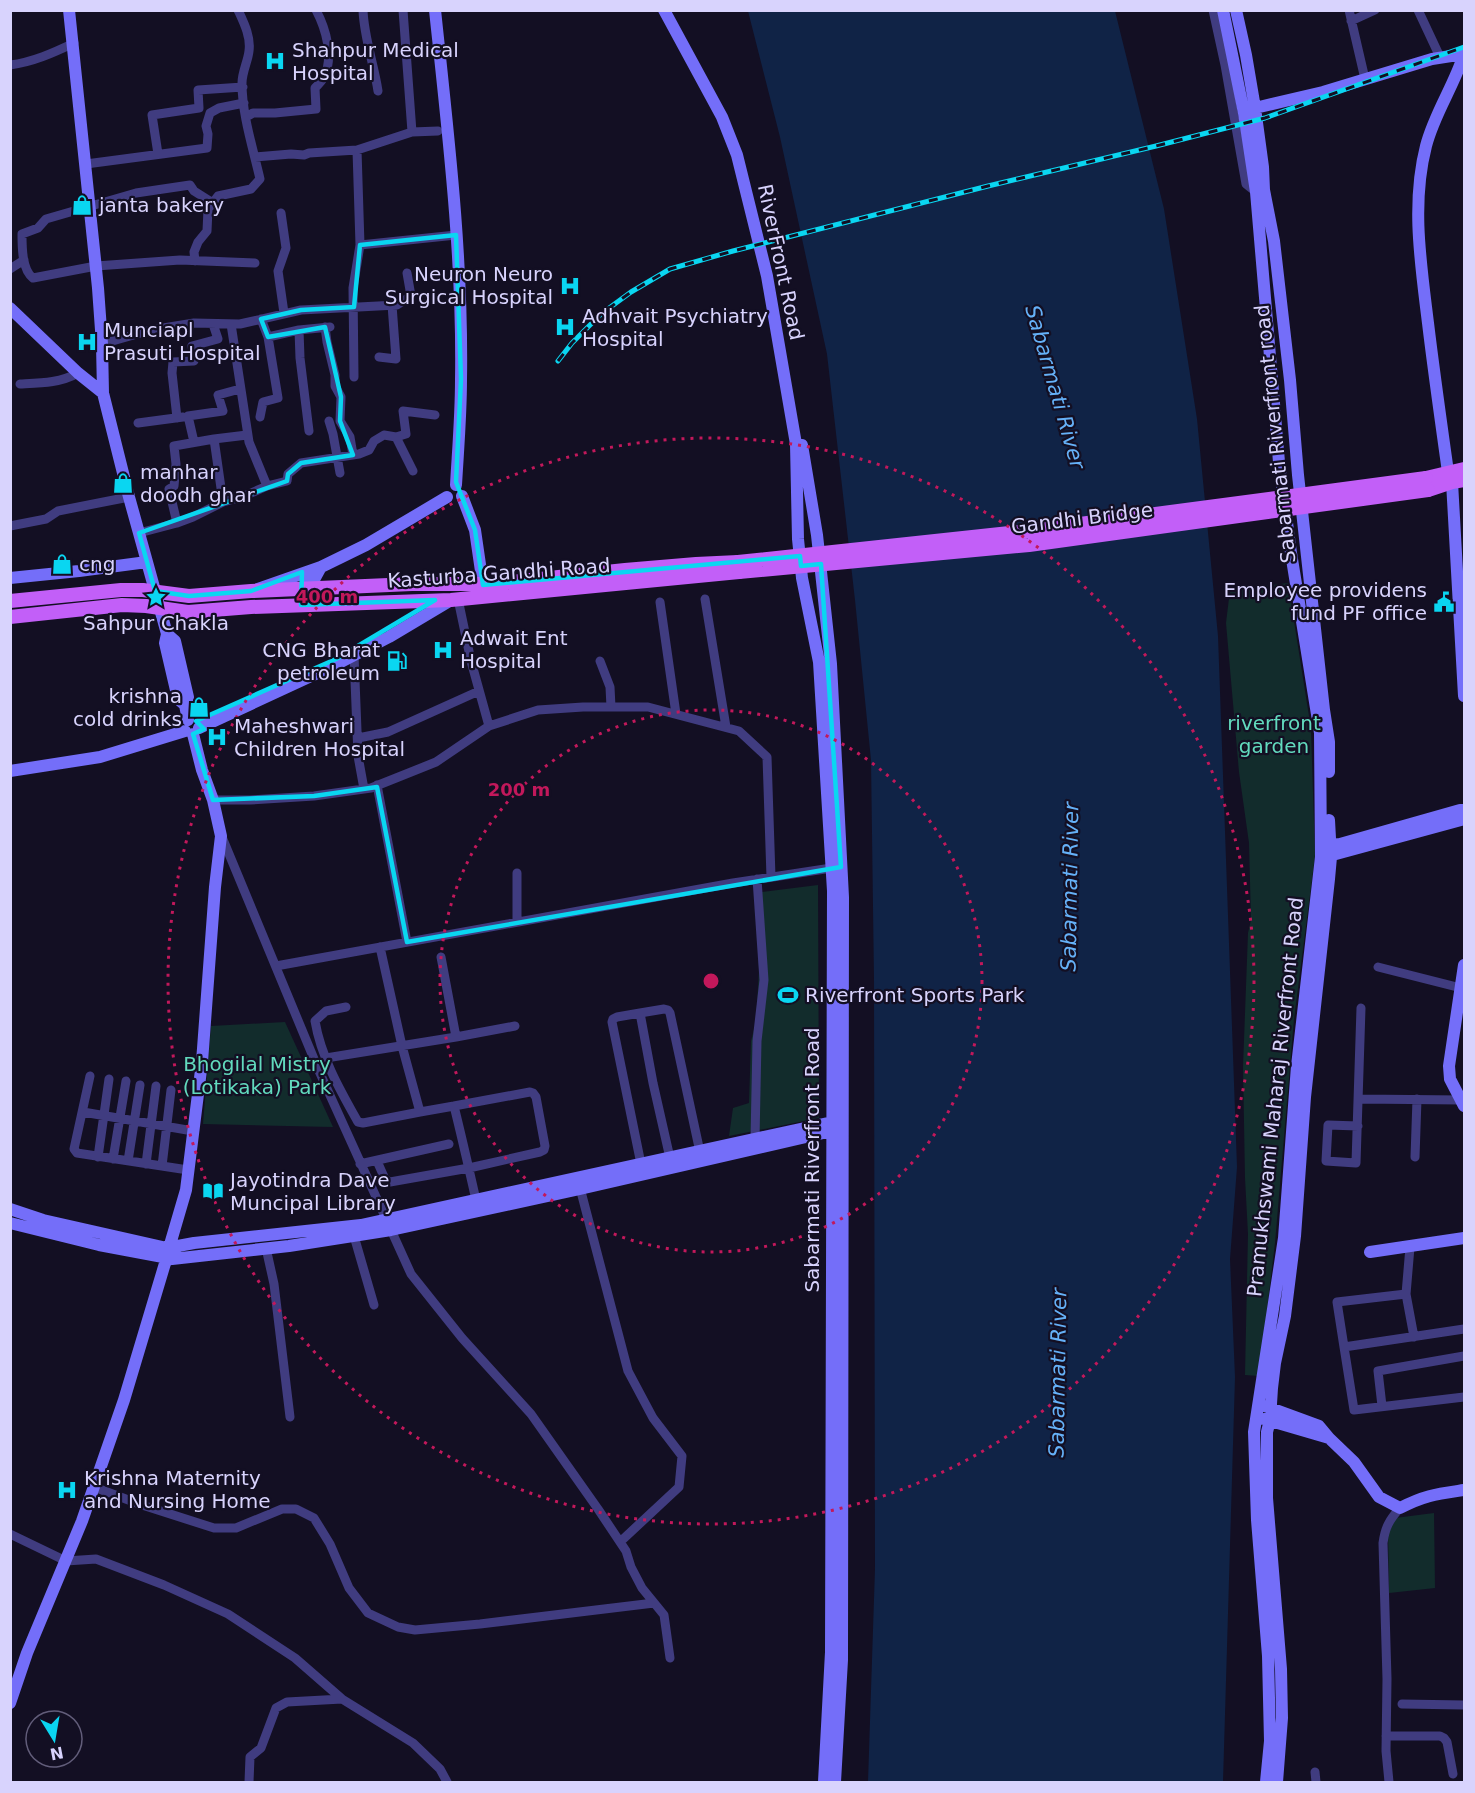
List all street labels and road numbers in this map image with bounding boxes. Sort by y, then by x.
street label: RiverFront Road [753,182,809,342]
street label: Sabarmati Riverfront road [1249,303,1301,565]
street label: Gandhi Bridge [1010,497,1154,539]
street label: Kasturba Gandhi Road [387,553,611,593]
street label: Pramukhswami Maharaj Riverfront Road [1242,896,1308,1298]
street label: Sabarmati Riverfront Road [800,1027,824,1293]

